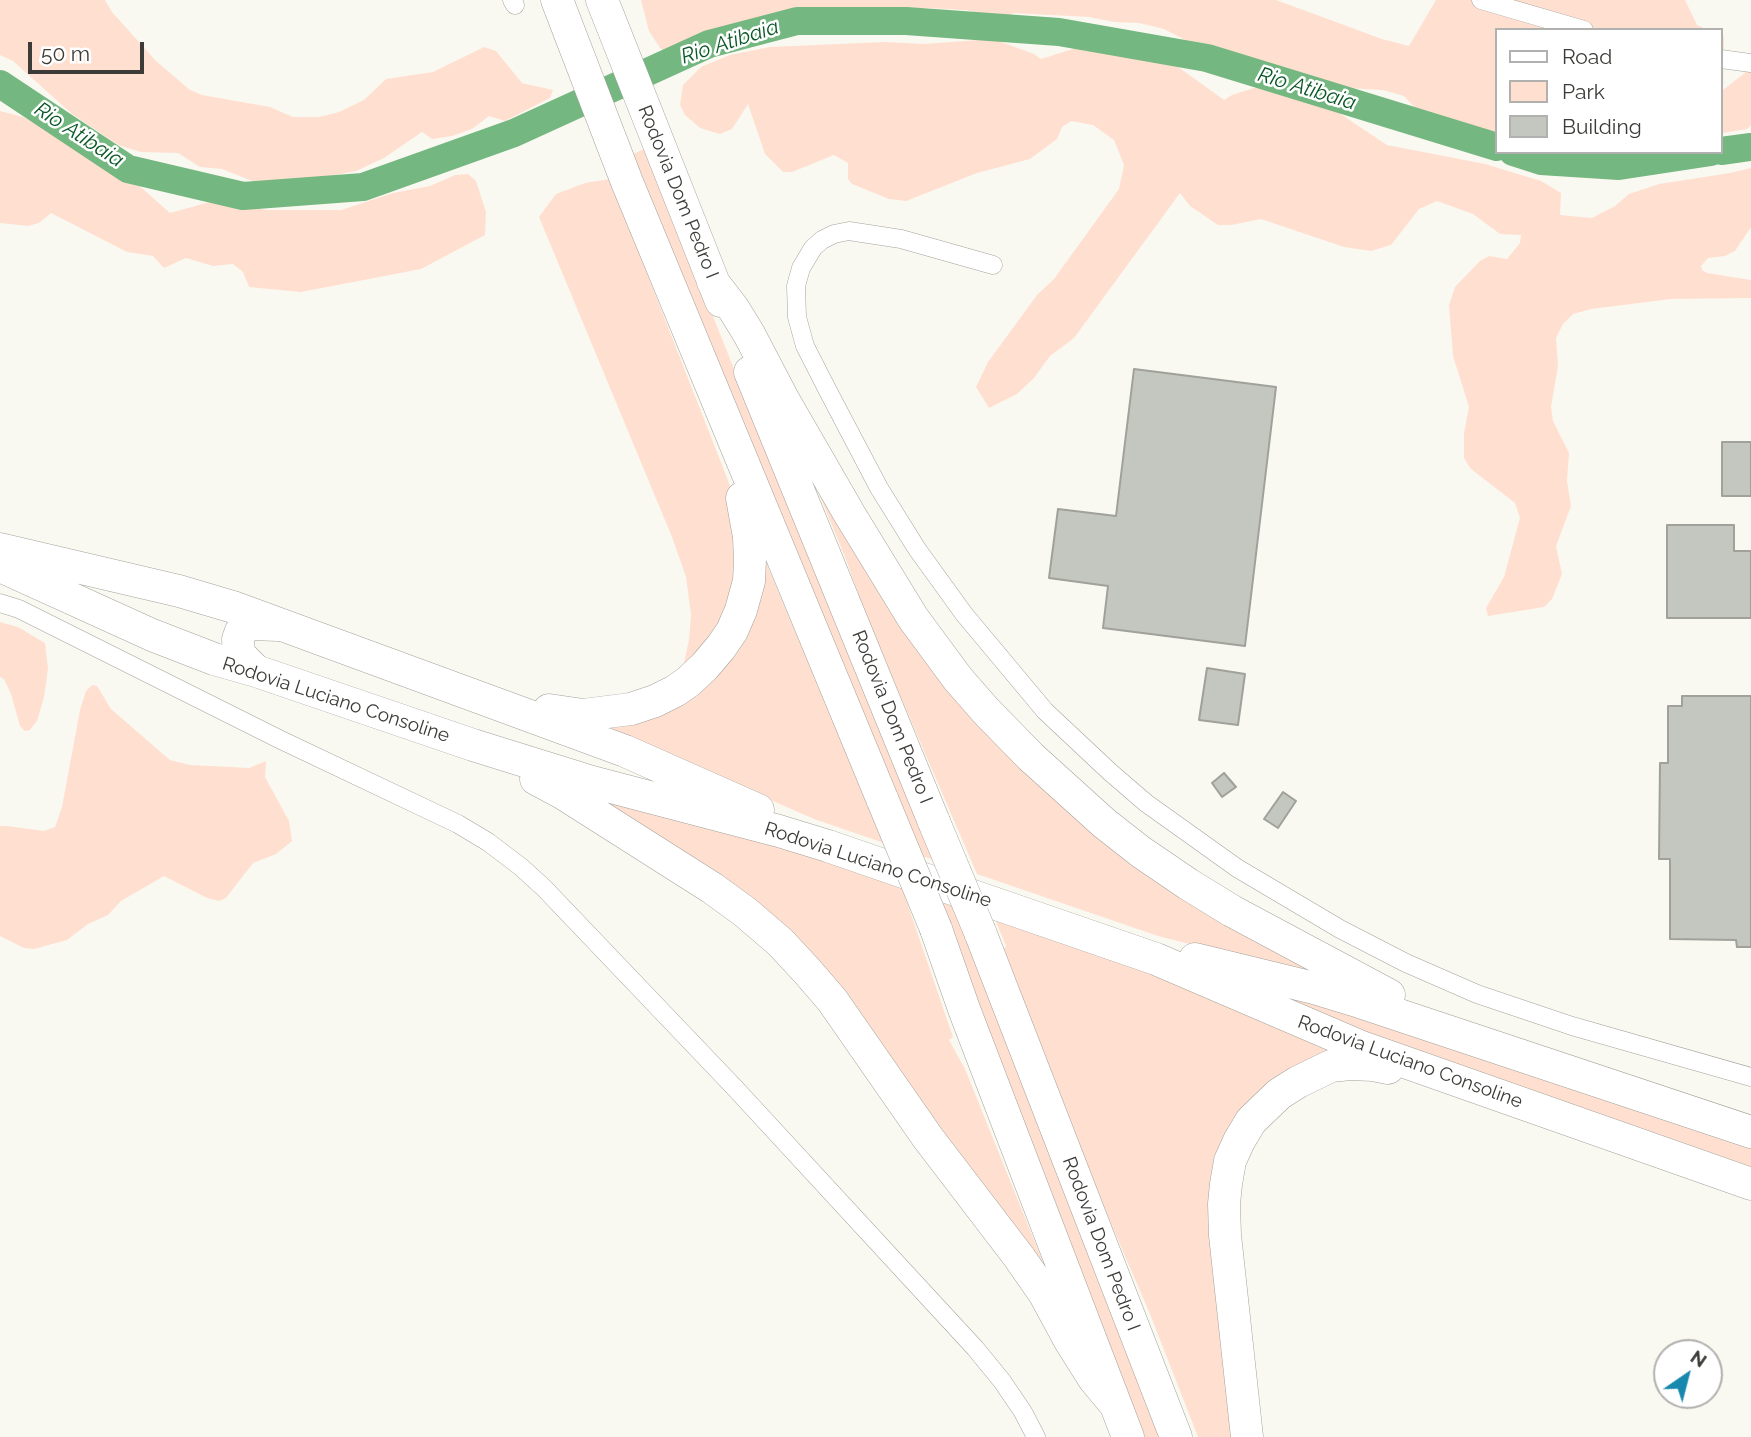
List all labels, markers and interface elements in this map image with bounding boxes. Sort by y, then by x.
water label: Rio Atibaia [678,14,782,70]
scale bar [32,28,147,72]
legend [1496,28,1723,154]
text: 50 m [41,41,90,66]
text: Road [1562,44,1612,69]
water label: Rio Atibaia [1255,62,1359,116]
text: Park [1562,79,1605,104]
water label: Rio Atibaia [30,97,128,173]
street label: Rodovia Dom Pedro I [633,102,723,282]
text: Building [1562,114,1642,139]
street label: Rodovia Dom Pedro I [847,627,937,807]
street label: Rodovia Luciano Consoline [220,652,452,748]
street label: Rodovia Luciano Consoline [762,817,994,913]
street label: Rodovia Luciano Consoline [1294,1011,1526,1113]
street label: Rodovia Dom Pedro I [1057,1154,1145,1334]
north arrow [1653,1339,1723,1409]
text: N [1687,1345,1711,1372]

